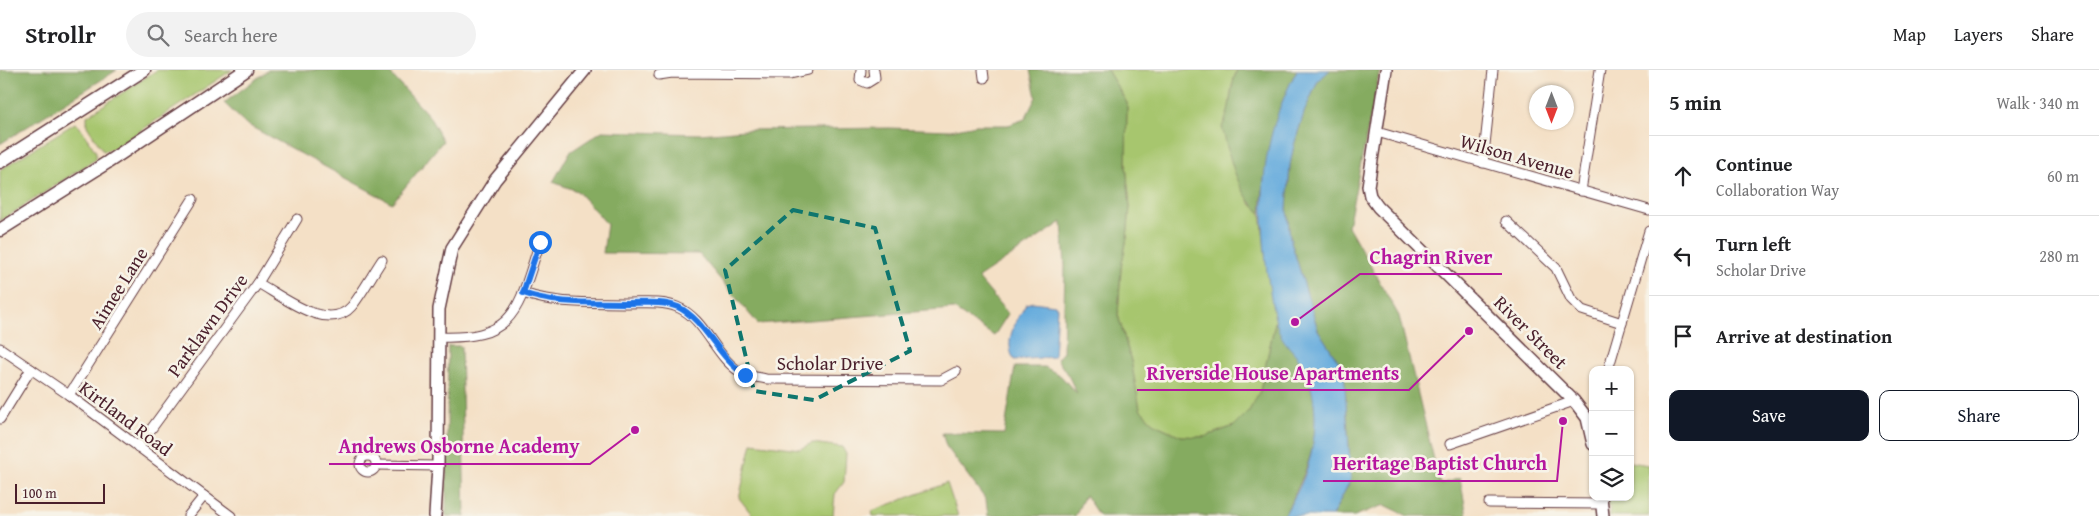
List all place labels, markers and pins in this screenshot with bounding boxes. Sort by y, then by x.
callout: Chagrin River [1360,239,1502,274]
callout: Riverside House Apartments [1137,355,1409,390]
callout: Andrews Osborne Academy [329,429,590,464]
callout: Heritage Baptist Church [1323,446,1557,481]

